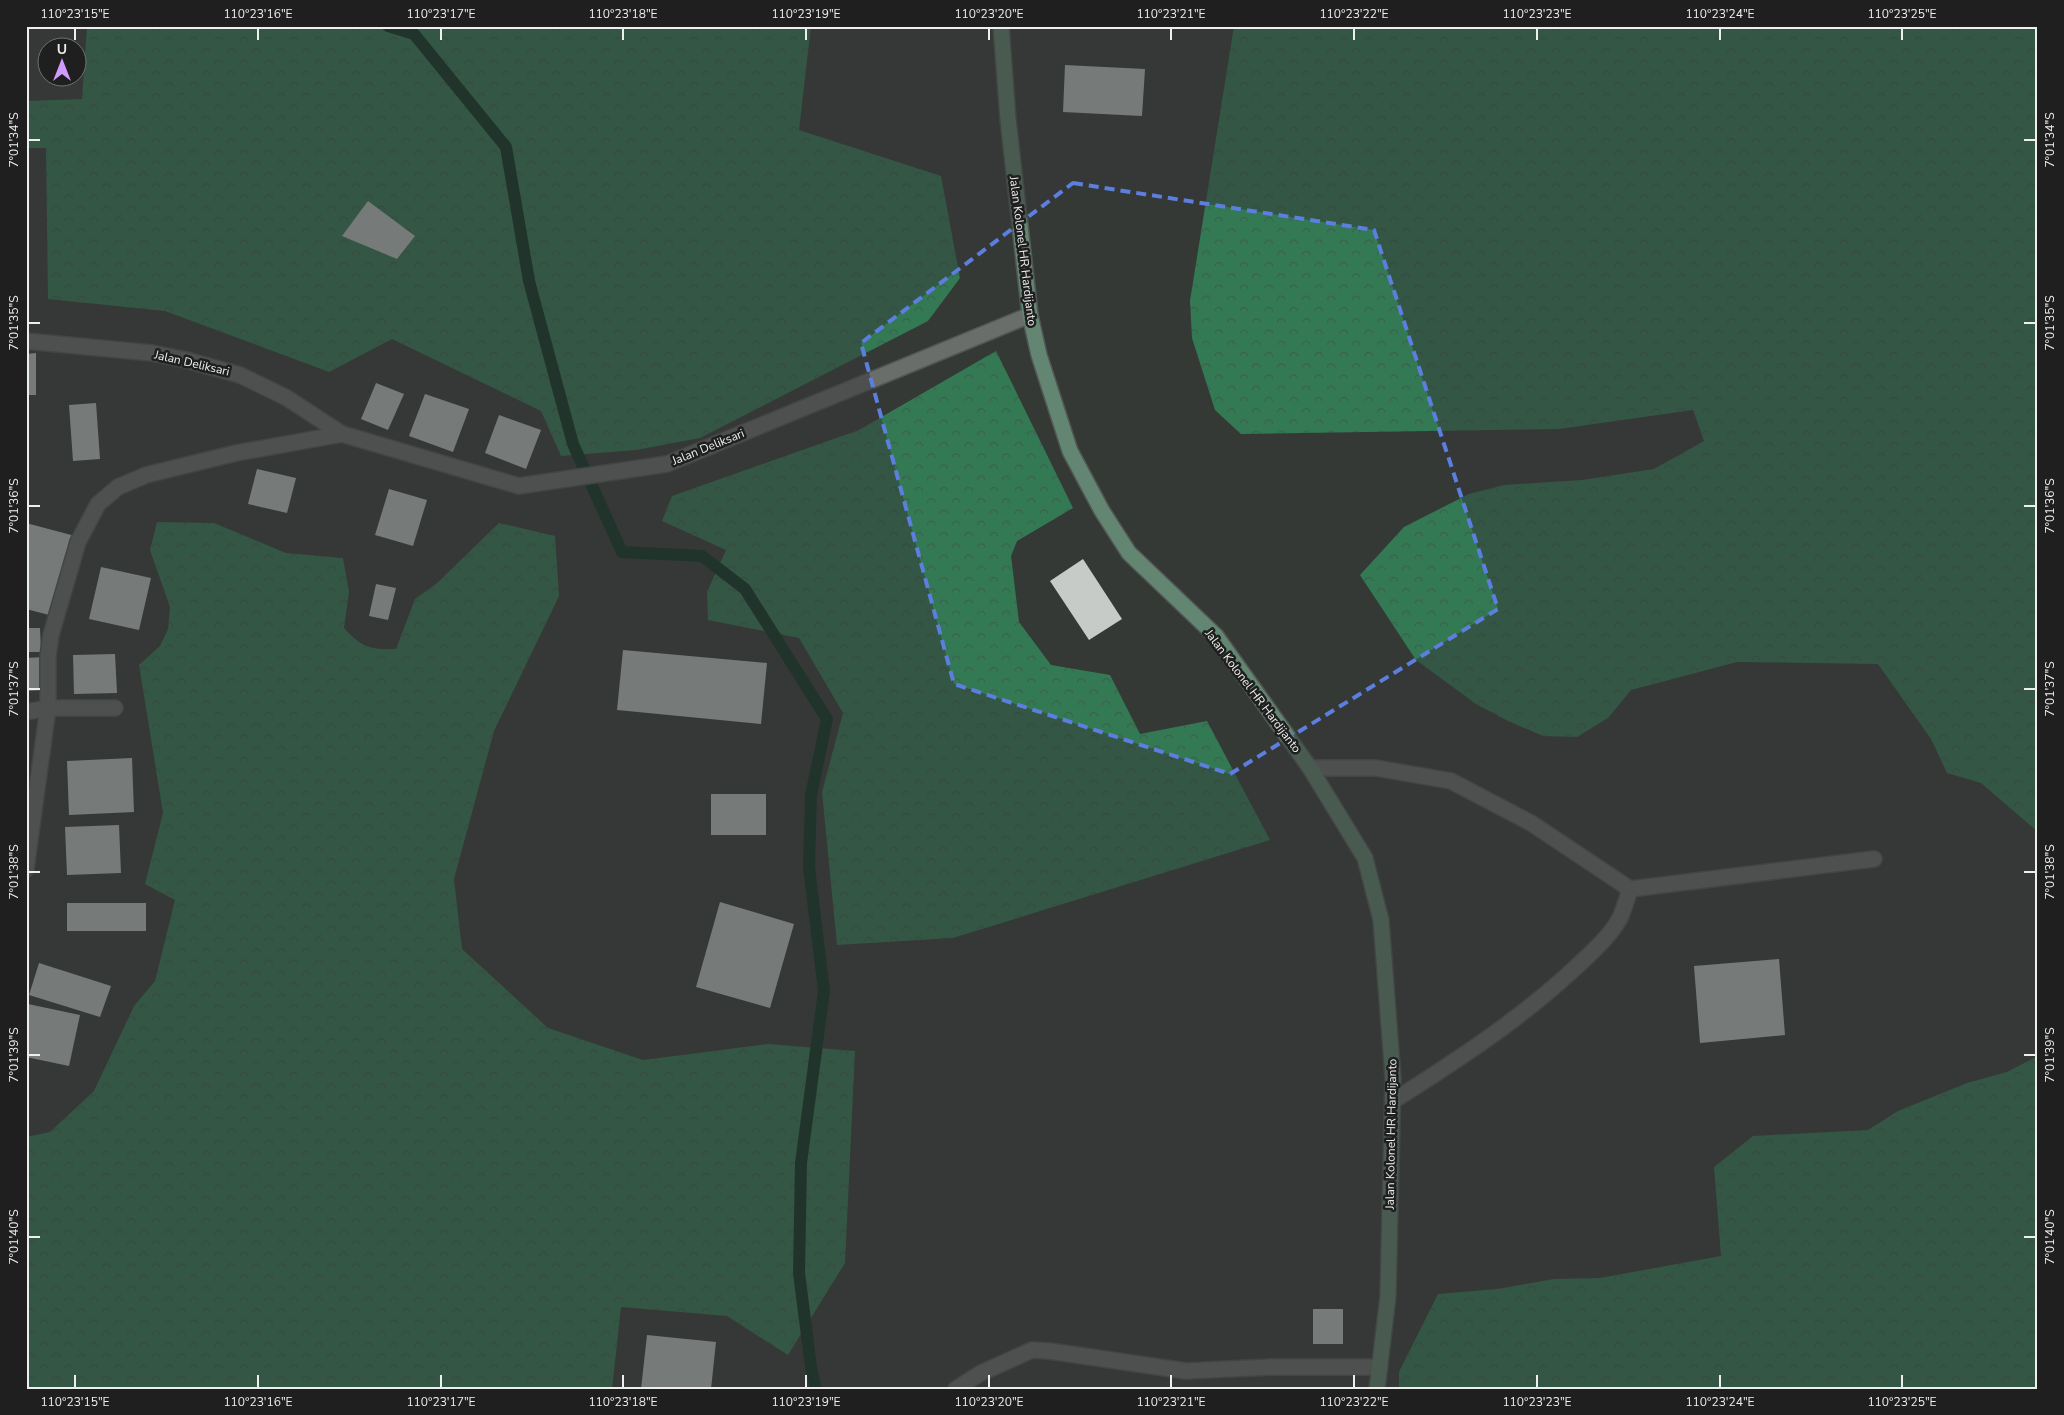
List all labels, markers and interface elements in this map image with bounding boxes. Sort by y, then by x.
text: 110°23'15"E [40,6,110,22]
text: 110°23'16"E [223,6,293,22]
text: 110°23'17"E [406,6,476,22]
text: 110°23'18"E [588,6,658,22]
text: 110°23'19"E [771,6,841,22]
text: 110°23'20"E [954,6,1024,22]
text: 110°23'21"E [1136,6,1206,22]
text: 110°23'22"E [1319,6,1389,22]
text: 110°23'23"E [1502,6,1572,22]
text: 110°23'24"E [1685,6,1755,22]
text: 110°23'25"E [1867,6,1937,22]
north arrow [38,38,88,88]
text: U [57,40,67,59]
text: 7°01'34"S [6,112,22,168]
text: 7°01'34"S [2042,112,2058,168]
street label: Jalan Kolonel HR Hardijanto [1006,174,1040,327]
text: 7°01'35"S [6,295,22,351]
text: 7°01'35"S [2042,295,2058,351]
street label: Jalan Deliksari [152,346,231,379]
street label: Jalan Deliksari [668,425,747,469]
text: 7°01'36"S [6,478,22,534]
text: 7°01'36"S [2042,478,2058,534]
street label: Jalan Kolonel HR Hardijanto [1201,625,1305,756]
text: 7°01'37"S [6,661,22,717]
text: 7°01'37"S [2042,661,2058,717]
text: 7°01'38"S [6,844,22,900]
text: 7°01'38"S [2042,844,2058,900]
text: 7°01'39"S [6,1027,22,1083]
text: 7°01'39"S [2042,1027,2058,1083]
street label: Jalan Kolonel HR Hardijanto [1382,1058,1400,1210]
text: 7°01'40"S [6,1209,22,1265]
text: 7°01'40"S [2042,1209,2058,1265]
text: 110°23'15"E [40,1394,110,1410]
text: 110°23'16"E [223,1394,293,1410]
text: 110°23'17"E [406,1394,476,1410]
text: 110°23'18"E [588,1394,658,1410]
text: 110°23'19"E [771,1394,841,1410]
text: 110°23'20"E [954,1394,1024,1410]
text: 110°23'21"E [1136,1394,1206,1410]
text: 110°23'22"E [1319,1394,1389,1410]
text: 110°23'23"E [1502,1394,1572,1410]
text: 110°23'24"E [1685,1394,1755,1410]
text: 110°23'25"E [1867,1394,1937,1410]

